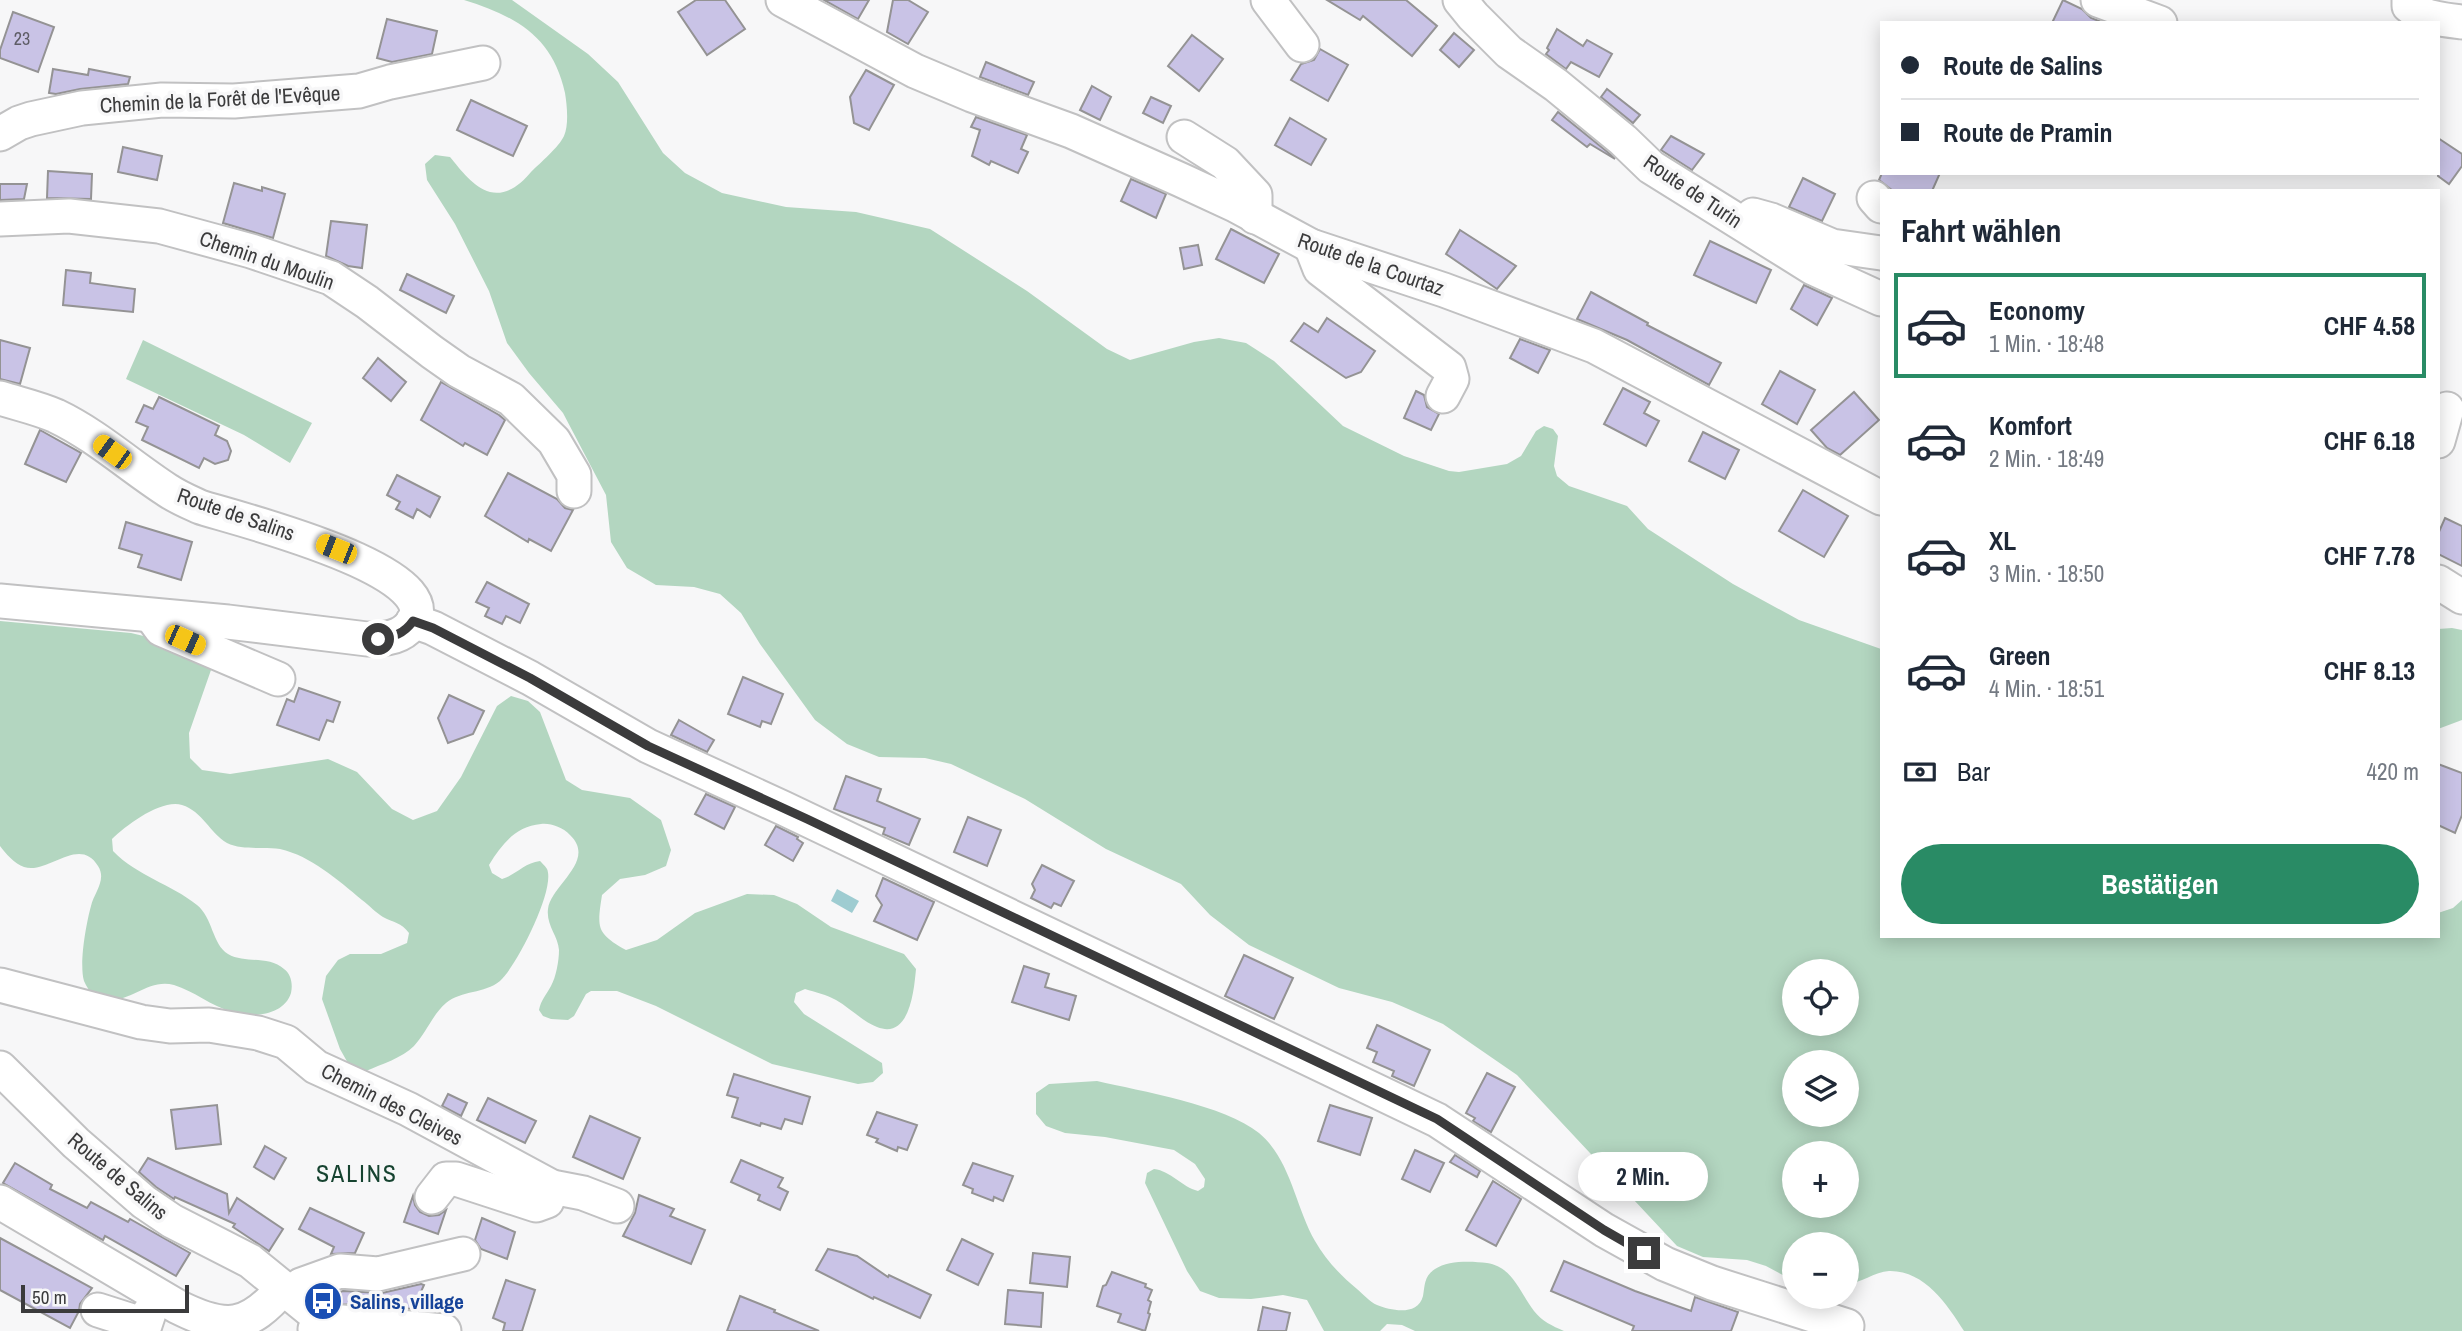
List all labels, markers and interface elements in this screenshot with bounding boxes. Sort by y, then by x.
house number: 23 [14,26,30,51]
text: Route de Salins [1943,48,2103,83]
street label: Chemin de la Forêt de l'Evêque [99,78,341,120]
text: Route de Pramin [1943,115,2112,150]
street label: Route de Turin [1638,147,1748,235]
text: Fahrt wählen [1901,209,2062,252]
street label: Chemin du Moulin [196,223,338,297]
street label: Route de la Courtaz [1294,225,1448,303]
text: Economy [1989,293,2085,328]
icon: car [1905,294,1968,357]
text: CHF 4.58 [2324,308,2415,343]
text: 1 Min. · 18:48 [1989,328,2104,359]
text: Komfort [1989,408,2072,443]
icon: car [1905,409,1968,472]
text: CHF 6.18 [2324,423,2415,458]
car [89,431,136,473]
text: 2 Min. · 18:49 [1989,443,2104,474]
street label: Route de Salins [173,480,299,548]
text: XL [1989,523,2016,558]
icon: car [1905,524,1968,587]
car [313,531,360,567]
text: CHF 7.78 [2324,538,2415,573]
text: 3 Min. · 18:50 [1989,558,2104,589]
car [162,622,209,658]
route start [362,623,394,655]
text: Green [1989,638,2051,673]
icon: car [1905,639,1968,702]
text: CHF 8.13 [2324,653,2415,688]
text: 4 Min. · 18:51 [1989,673,2104,704]
icon: cash [1901,753,1939,791]
text: Bar [1957,754,1990,789]
text: 420 m [2367,756,2419,787]
button: Bestätigen [1901,844,2419,924]
map controls [1782,959,1859,1309]
button: locate [1782,959,1859,1036]
button: layers [1782,1050,1859,1127]
street label: Chemin des Cleives [316,1056,468,1152]
street label: Route de Salins [62,1126,174,1226]
button: + [1782,1141,1859,1218]
callout: 2 Min. [1579,1152,1709,1200]
district label: SALINS [316,1157,398,1189]
text: 2 Min. [1616,1161,1670,1192]
button: − [1782,1232,1859,1309]
route end [1628,1237,1660,1269]
bus stop icon: Salins, village [302,1280,344,1322]
scale bar [21,1282,189,1314]
text: 50 m [32,1284,67,1310]
place label: Salins, village [350,1287,464,1316]

